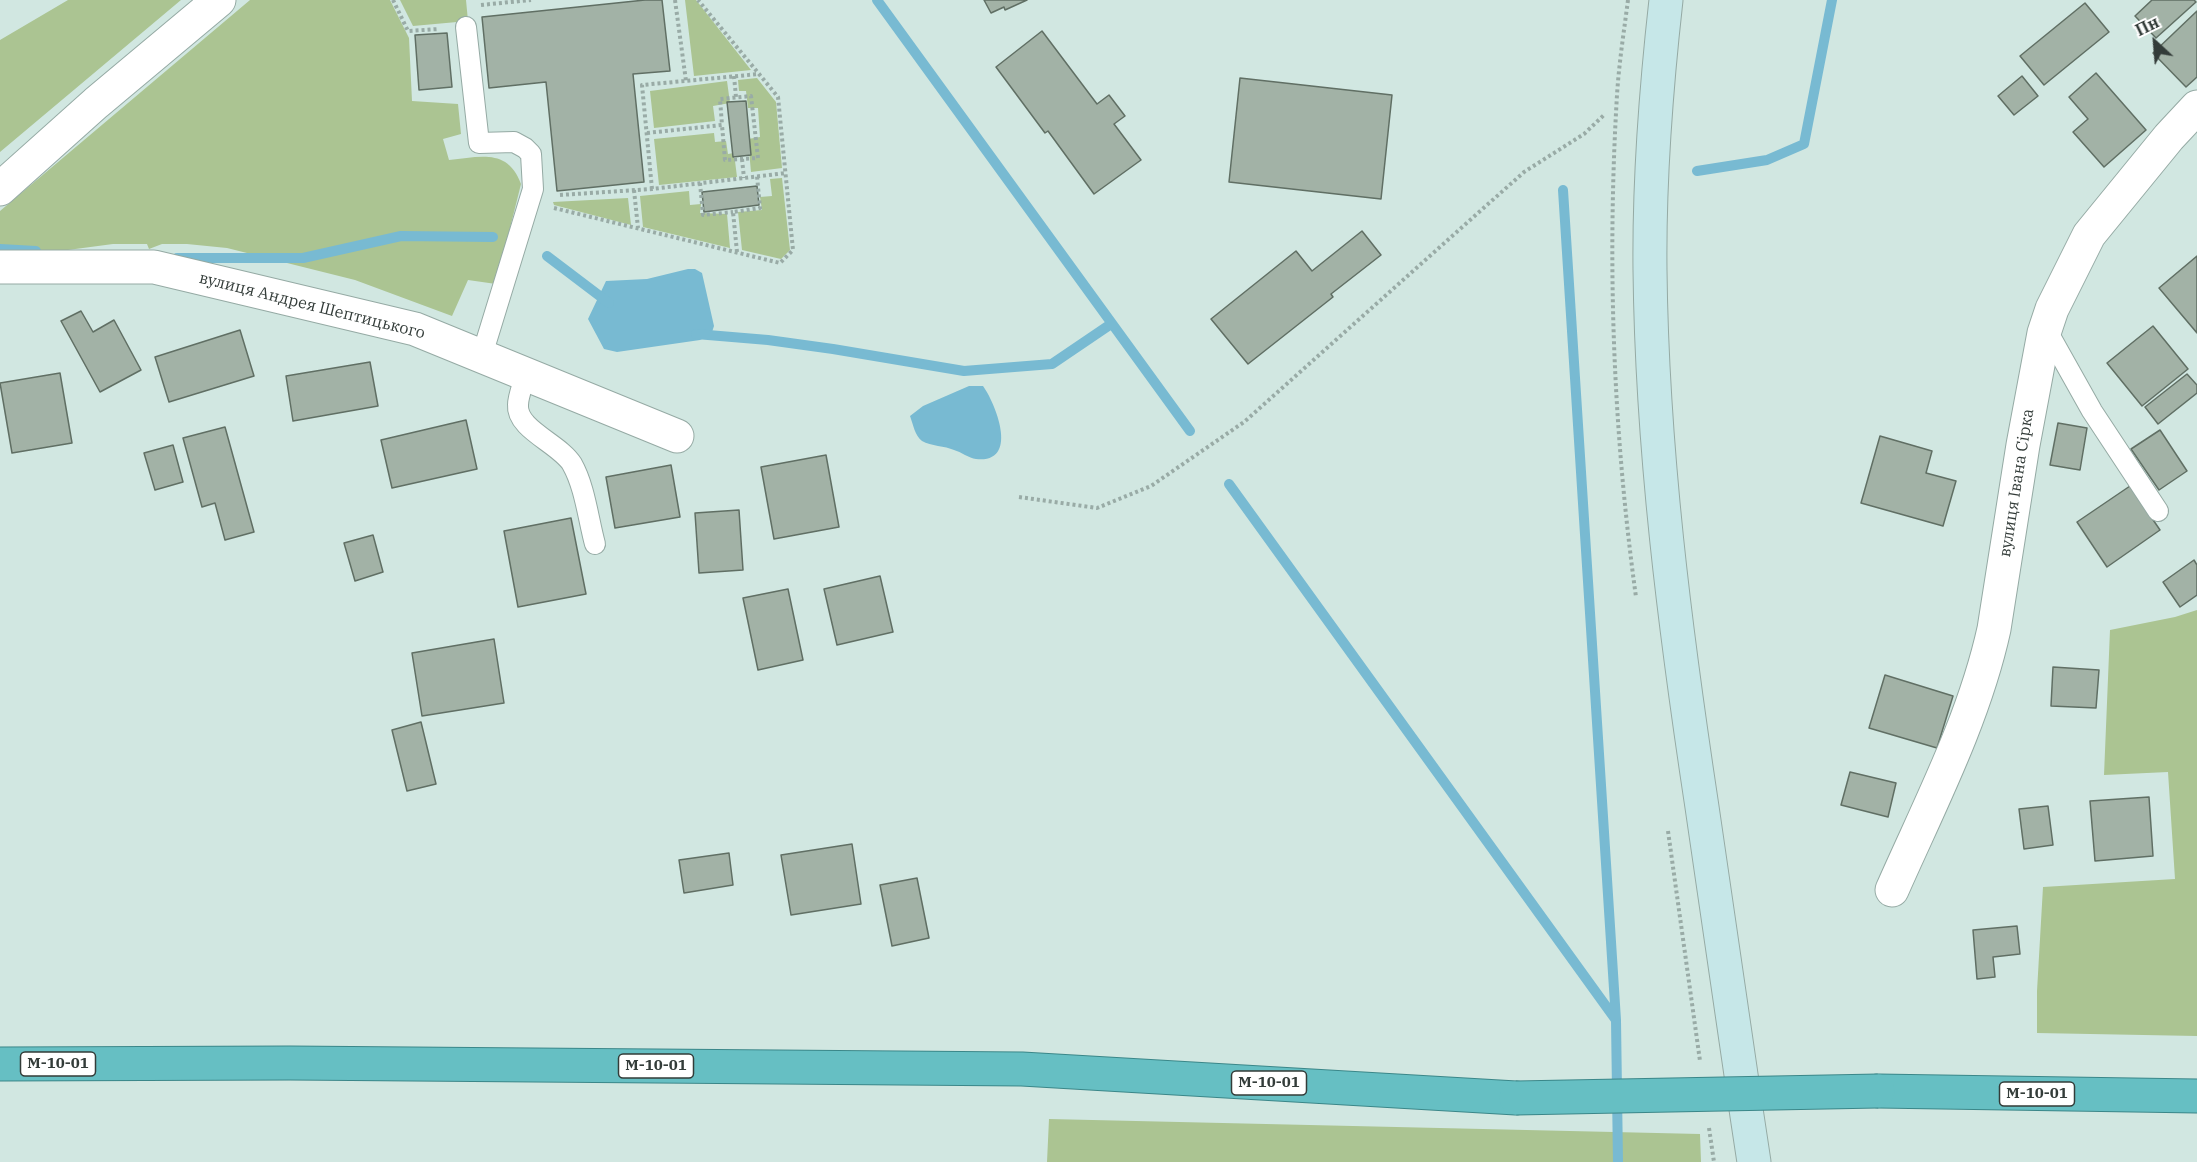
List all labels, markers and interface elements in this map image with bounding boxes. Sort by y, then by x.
north arrow [2125,12,2185,72]
text: Пн [2132,12,2162,40]
street label: вулиця Андрея Шептицького [197,269,427,343]
street label: вулиця Івана Сірка [1996,407,2038,559]
road number: М-10-01 [20,1052,96,1076]
road number: М-10-01 [618,1054,694,1078]
road number: М-10-01 [1232,1071,1306,1095]
road number: М-10-01 [2000,1082,2074,1106]

